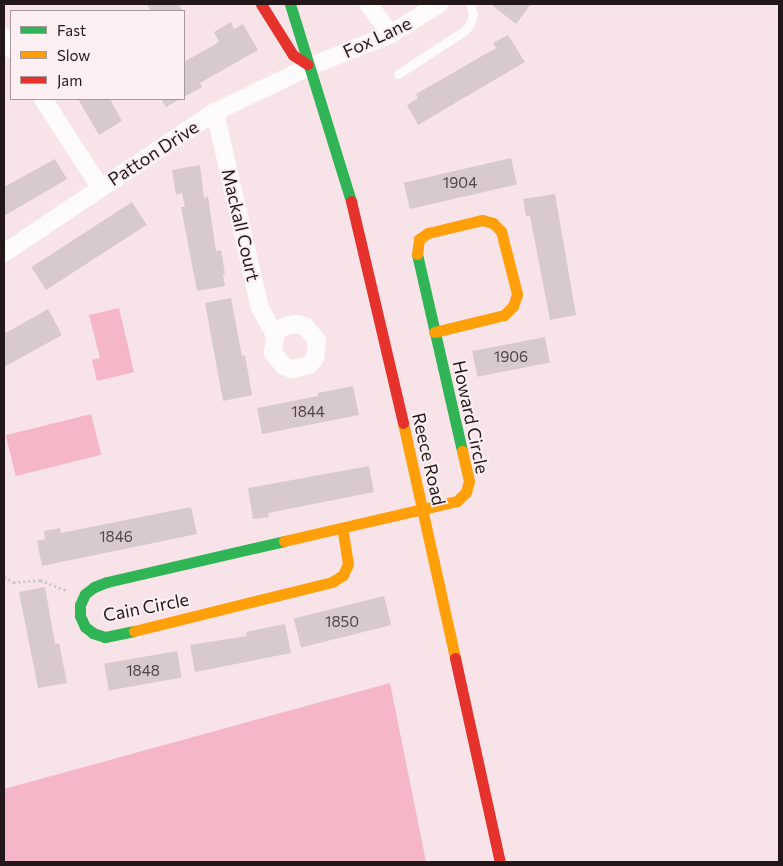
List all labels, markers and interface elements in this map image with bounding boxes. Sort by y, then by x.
legend [10,10,185,100]
street label: Fox Lane [339,12,415,62]
text: Fast [57,21,86,39]
text: Slow [57,46,90,64]
text: Jam [57,71,82,89]
street label: Patton Drive [104,116,202,190]
street label: Mackall Court [218,167,264,283]
house number: 1904 [443,174,477,192]
house number: 1906 [494,348,528,366]
street label: Howard Circle [448,358,494,476]
house number: 1844 [291,403,325,421]
street label: Reece Road [408,411,450,507]
house number: 1846 [99,528,133,546]
street label: Cain Circle [101,588,191,626]
house number: 1850 [325,613,359,631]
house number: 1848 [126,662,160,680]

